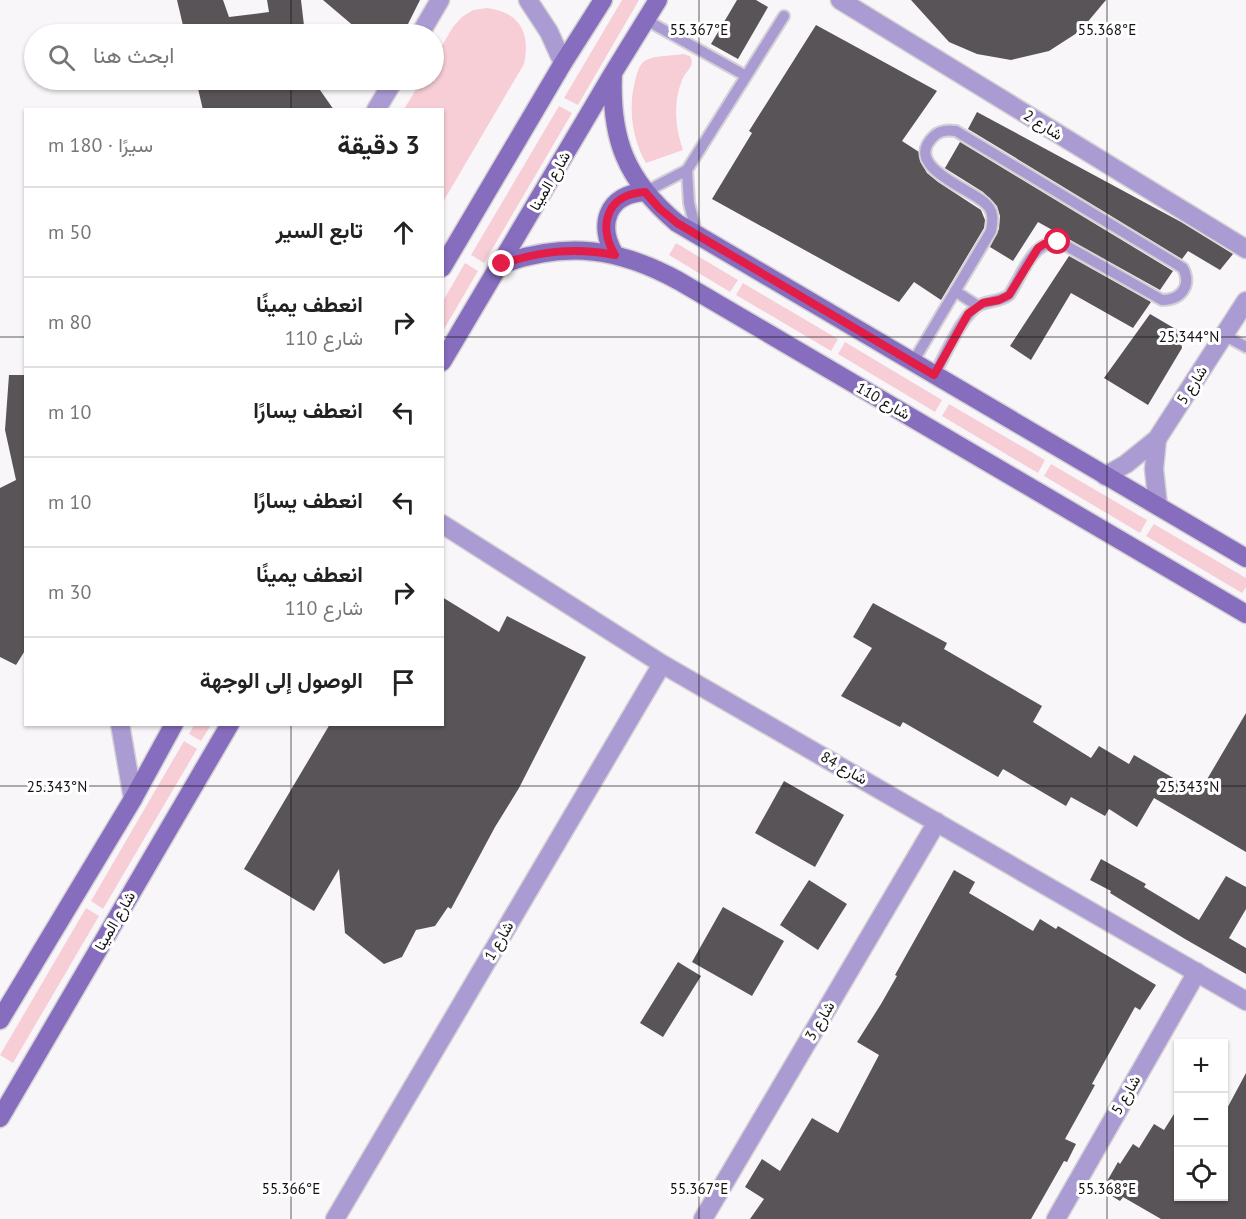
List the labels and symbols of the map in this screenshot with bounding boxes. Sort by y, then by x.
text: 55.367°E [670,20,728,39]
text: 55.368°E [1078,20,1136,39]
street label: شارع 2 [1019,105,1066,146]
street label: شارع المينا [525,148,576,215]
route start [1044,228,1070,254]
route end [488,250,514,276]
text: 25.344°N [1159,327,1219,346]
street label: شارع 5 [1172,362,1213,409]
street label: شارع 110 [852,378,914,425]
street label: شارع 84 [817,747,871,790]
text: 25.343°N [27,777,87,796]
text: 25.343°N [1159,777,1219,796]
street label: شارع المينا [90,888,141,955]
street label: شارع 1 [480,918,519,965]
street label: شارع 3 [801,998,840,1045]
street label: شارع 5 [1107,1072,1146,1119]
text: 55.366°E [262,1179,320,1198]
text: 55.367°E [670,1179,728,1198]
text: 55.368°E [1078,1179,1136,1198]

